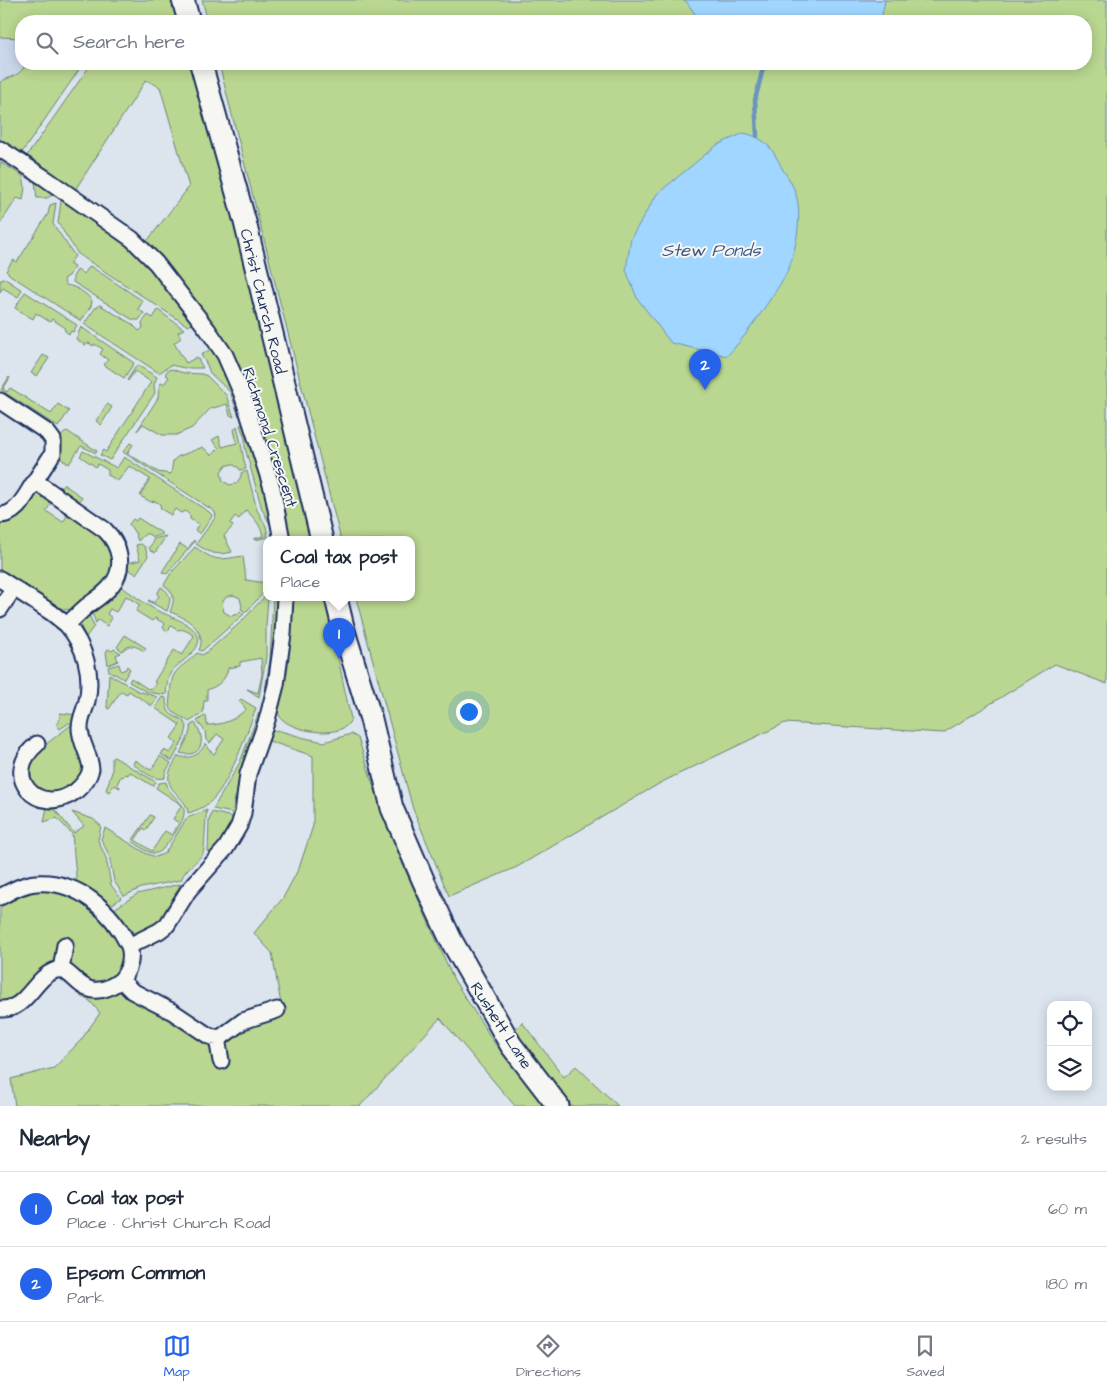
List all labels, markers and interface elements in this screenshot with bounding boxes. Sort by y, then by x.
search box [15,15,1092,70]
icon: search [33,29,61,57]
text: Search here [73,29,185,56]
street label: Christ Church Road [234,226,292,376]
water label: Stew Ponds [661,238,762,263]
pin: 2 [689,349,721,390]
street label: Richmond Crescent [237,364,303,511]
popup [263,536,415,601]
text: Coal tax post [281,544,397,571]
text: Place [281,571,320,593]
pin: 1 [323,618,355,659]
your location [456,699,482,725]
street label: Rushett Lane [465,978,538,1073]
map controls [1047,1001,1092,1091]
button: locate [1047,1001,1092,1046]
button: layers [1047,1046,1092,1091]
text: Nearby [20,1124,90,1153]
text: 2 results [1021,1128,1087,1150]
text: Coal tax post [67,1185,184,1212]
text: 1 [35,1198,37,1220]
text: 60 m [1048,1198,1087,1220]
text: Place · Christ Church Road [67,1212,271,1234]
text: Epsom Common [67,1260,205,1287]
text: 2 [31,1273,41,1295]
text: 180 m [1046,1273,1087,1295]
text: Park [67,1287,104,1309]
tab: Map [163,1332,191,1382]
tab: Directions [516,1332,581,1382]
tab: Saved [906,1332,944,1382]

